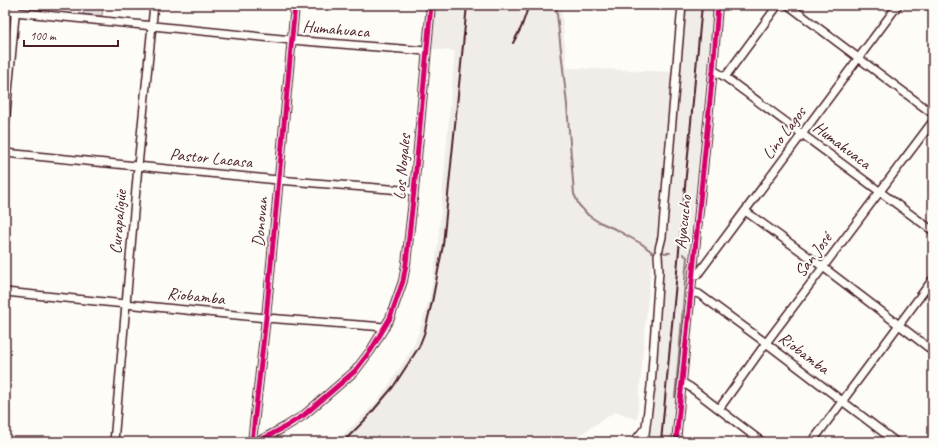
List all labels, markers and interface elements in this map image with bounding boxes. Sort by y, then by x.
street label: Humahuaca [302,16,371,42]
scale bar [24,22,118,48]
text: 100 m [30,28,57,44]
street label: Lino Lagos [757,101,812,163]
street label: Humahuaca [809,117,876,174]
street label: Los Nogales [389,131,416,201]
street label: Pastor Lacasa [169,143,254,173]
street label: Curapaligüe [105,188,131,255]
street label: Ayacucho [670,193,696,250]
street label: Donovan [247,195,273,248]
street label: San José [790,227,838,281]
street label: Riobamba [166,283,227,310]
street label: Riobamba [775,327,835,380]

